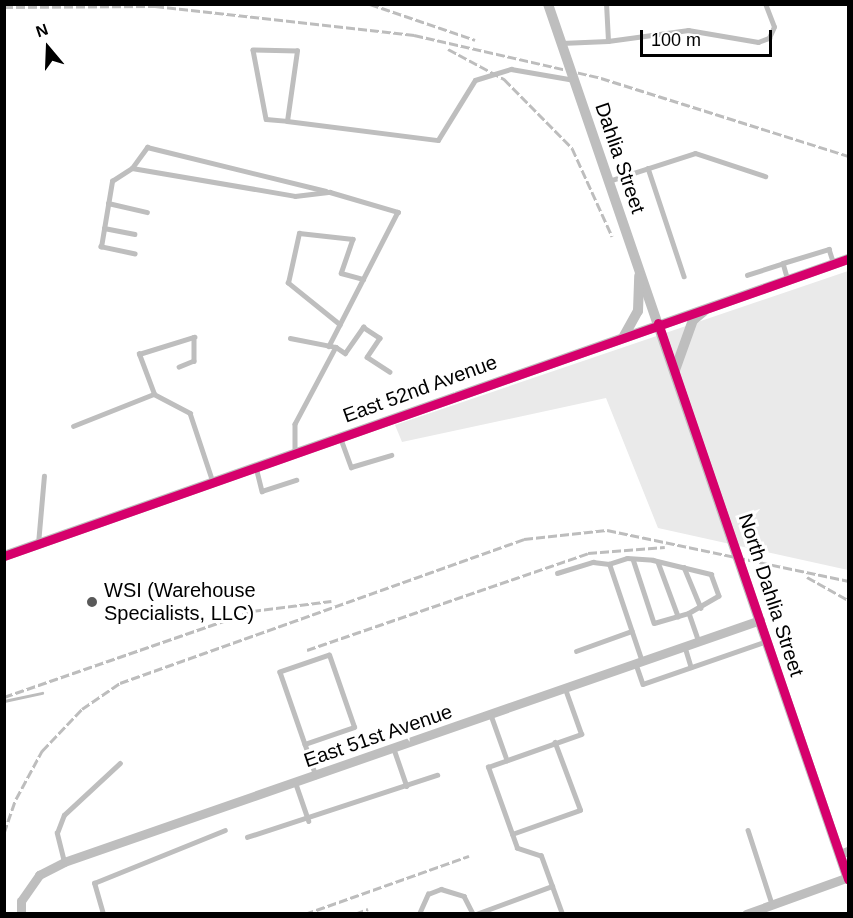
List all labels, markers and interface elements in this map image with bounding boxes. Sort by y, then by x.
north arrow [18,18,78,78]
scale bar [643,18,775,56]
text: N [34,21,50,40]
text: 100 m [651,30,701,50]
street label: Dahlia Street [590,99,650,217]
street label: East 52nd Avenue [339,350,501,428]
street label: North Dahlia Street [733,510,809,680]
place label: WSI (Warehouse Specialists, LLC) [104,578,256,625]
marker: WSI (Warehouse Specialists, LLC) [85,595,99,609]
street label: East 51st Avenue [300,699,456,773]

